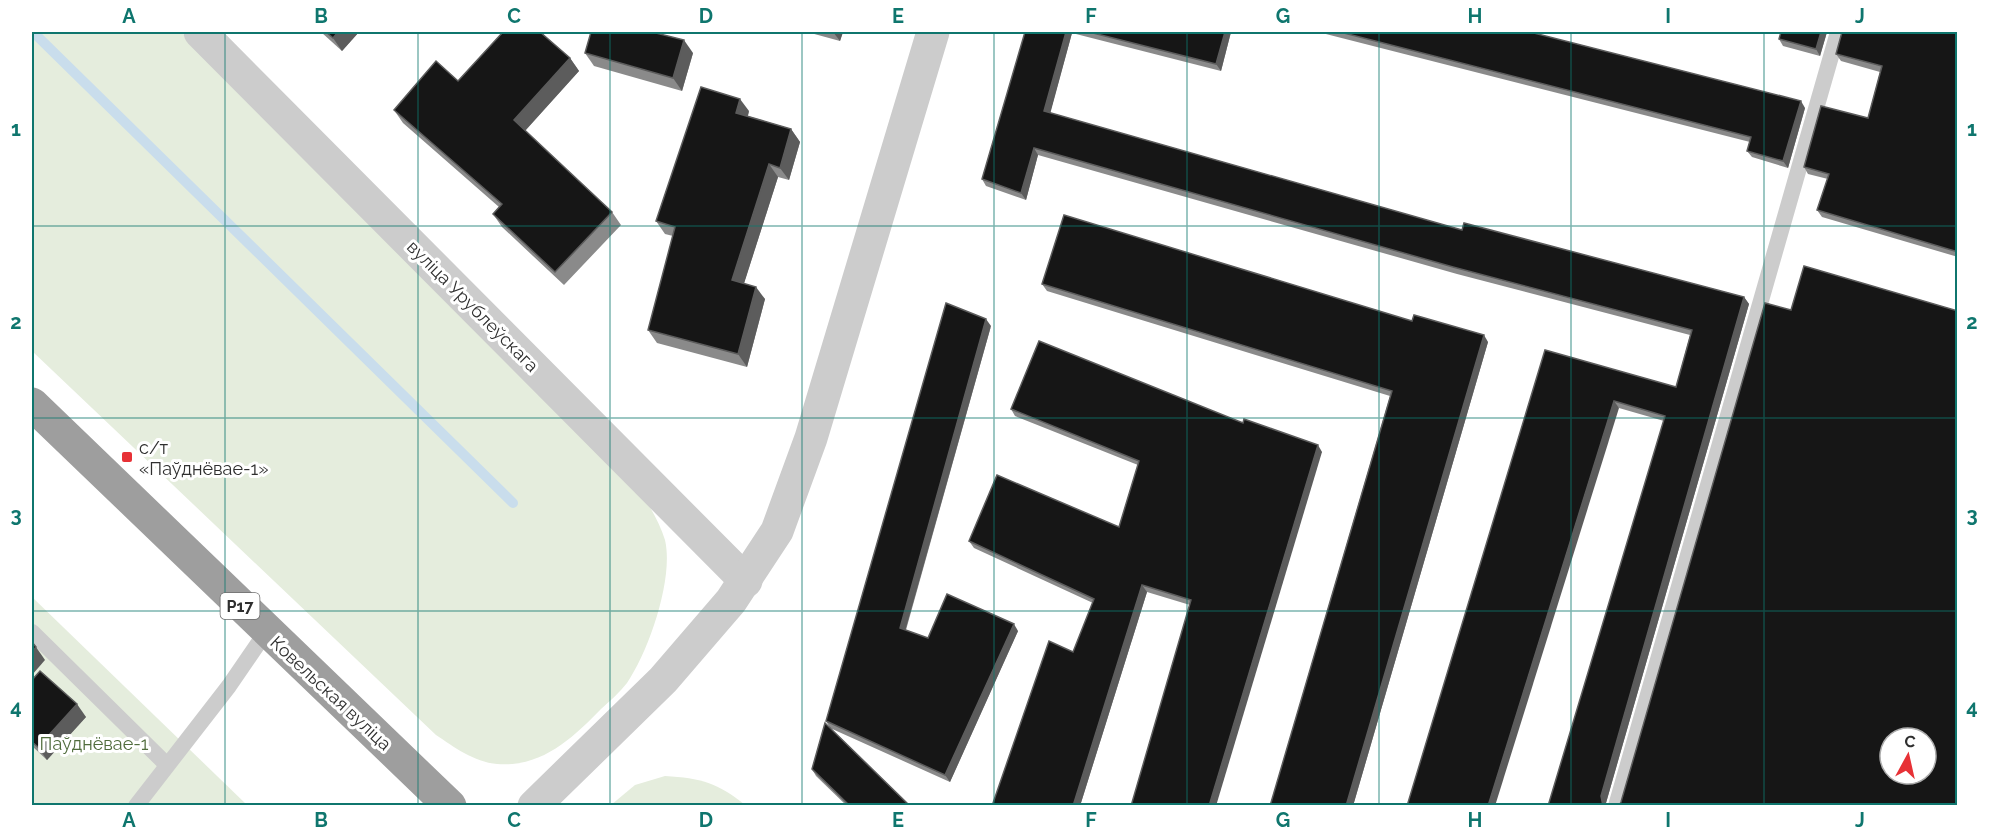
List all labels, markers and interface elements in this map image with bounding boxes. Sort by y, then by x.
text: A [122,4,136,28]
text: B [314,4,328,28]
text: C [507,4,521,28]
text: D [699,4,713,28]
text: E [892,4,904,28]
text: F [1085,4,1097,28]
text: G [1276,4,1290,28]
text: H [1468,4,1482,28]
text: I [1665,4,1671,28]
text: J [1855,4,1865,28]
text: 1 [11,117,21,141]
text: 1 [1967,117,1977,141]
street label: вуліца Урублеўскага [403,236,543,376]
text: 2 [10,310,22,334]
text: 2 [1966,310,1978,334]
place label: с/т «Паўднёвае-1» [139,437,268,479]
marker: с/т «Паўднёвае-1» [120,450,134,464]
text: 3 [10,503,22,527]
text: 3 [1966,503,1978,527]
road number: Р17 [220,593,260,619]
street label: Ковельская вуліца [266,632,396,754]
text: 4 [10,695,22,719]
text: 4 [1966,695,1978,719]
north arrow [1878,726,1938,786]
text: С [1903,731,1917,752]
park label: Паўднёвае-1 [40,733,149,754]
text: A [122,808,136,832]
text: B [314,808,328,832]
text: C [507,808,521,832]
text: D [699,808,713,832]
text: E [892,808,904,832]
text: F [1085,808,1097,832]
text: G [1276,808,1290,832]
text: H [1468,808,1482,832]
text: I [1665,808,1671,832]
text: J [1855,808,1865,832]

